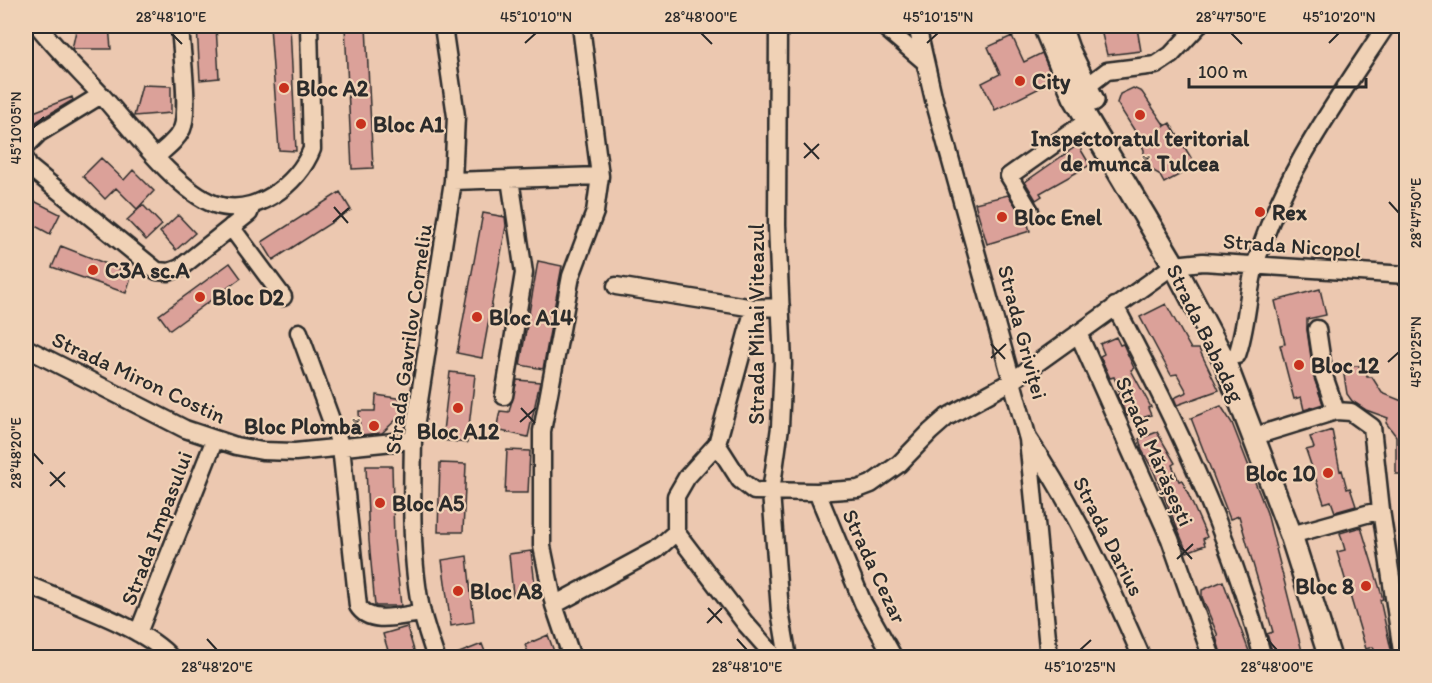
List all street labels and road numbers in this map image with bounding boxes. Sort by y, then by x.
street label: Strada Gavrilov Corneliu [379,222,438,456]
street label: Strada Mihai Viteazul [743,223,770,425]
street label: Strada Nicopol [1222,227,1362,264]
street label: Strada Babadag [1160,260,1251,407]
street label: Strada Griviței [992,262,1053,402]
street label: Strada Miron Costin [48,325,230,430]
street label: Strada Mărășești [1109,372,1200,530]
street label: Strada Impasului [115,447,198,609]
street label: Strada Darius [1067,472,1150,600]
street label: Strada Cezar [836,505,913,628]

